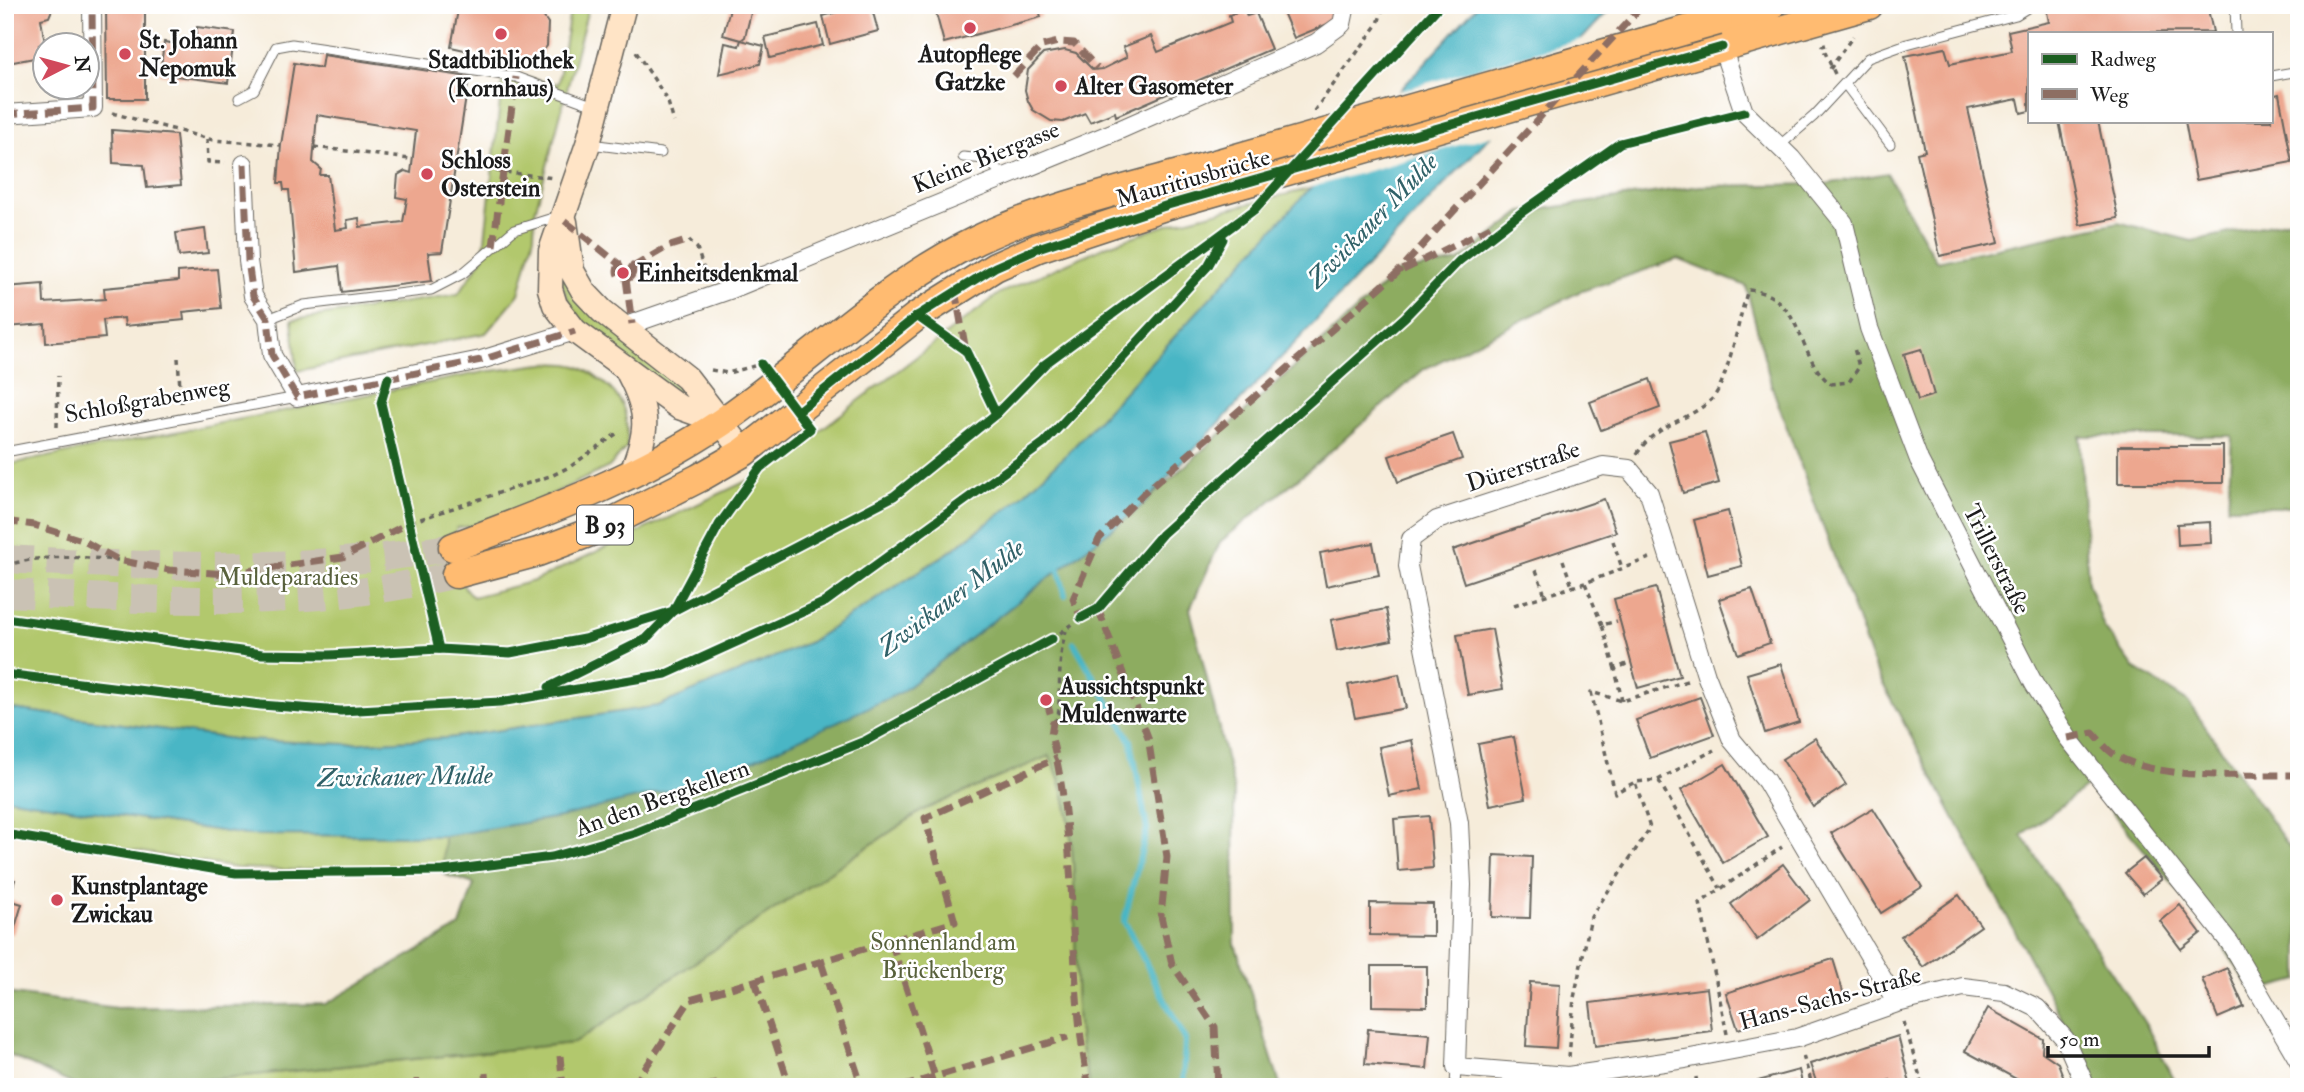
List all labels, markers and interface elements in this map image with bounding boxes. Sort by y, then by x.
marker: Autopflege Gatzke [962,20,978,36]
place label: St. Johann Nepomuk [138,25,238,84]
marker: Stadtbibliothek (Kornhaus) [493,26,509,42]
north arrow [32,32,102,102]
legend [2028,32,2272,122]
place label: Autopflege Gatzke [917,39,1022,98]
place label: Stadtbibliothek (Kornhaus) [428,45,574,104]
marker: St. Johann Nepomuk [117,46,133,62]
text: Radweg [2090,46,2156,73]
text: N [69,54,95,75]
place label: Alter Gasometer [1074,71,1234,102]
marker: Alter Gasometer [1053,78,1069,94]
text: Weg [2089,82,2129,109]
street label: Kleine Biergasse [908,114,1064,201]
street label: Mauritiusbrücke [1112,142,1274,215]
place label: Schloss Osterstein [441,145,541,204]
water label: Zwickauer Mulde [1300,146,1445,295]
marker: Schloss Osterstein [419,166,435,182]
place label: Einheitsdenkmal [637,258,799,289]
marker: Einheitsdenkmal [615,265,631,281]
street label: Schloßgrabenweg [62,371,233,430]
street label: Dürerstraße [1462,434,1584,499]
street label: Trillerstraße [1956,499,2037,620]
road number: B 93 [577,505,633,544]
water label: Zwickauer Mulde [871,532,1031,664]
park label: Muldeparadies [218,562,358,593]
place label: Aussichtspunkt Muldenwarte [1059,671,1205,730]
marker: Aussichtspunkt Muldenwarte [1038,692,1054,708]
street label: An den Bergkellern [570,753,753,845]
water label: Zwickauer Mulde [316,759,493,795]
place label: Kunstplantage Zwickau [71,871,208,930]
marker: Kunstplantage Zwickau [49,892,65,908]
park label: Sonnenland am Brückenberg [870,927,1016,986]
street label: Hans-Sachs-Straße [1736,959,1924,1038]
scale bar [2048,1015,2210,1059]
text: 50 m [2059,1026,2100,1053]

